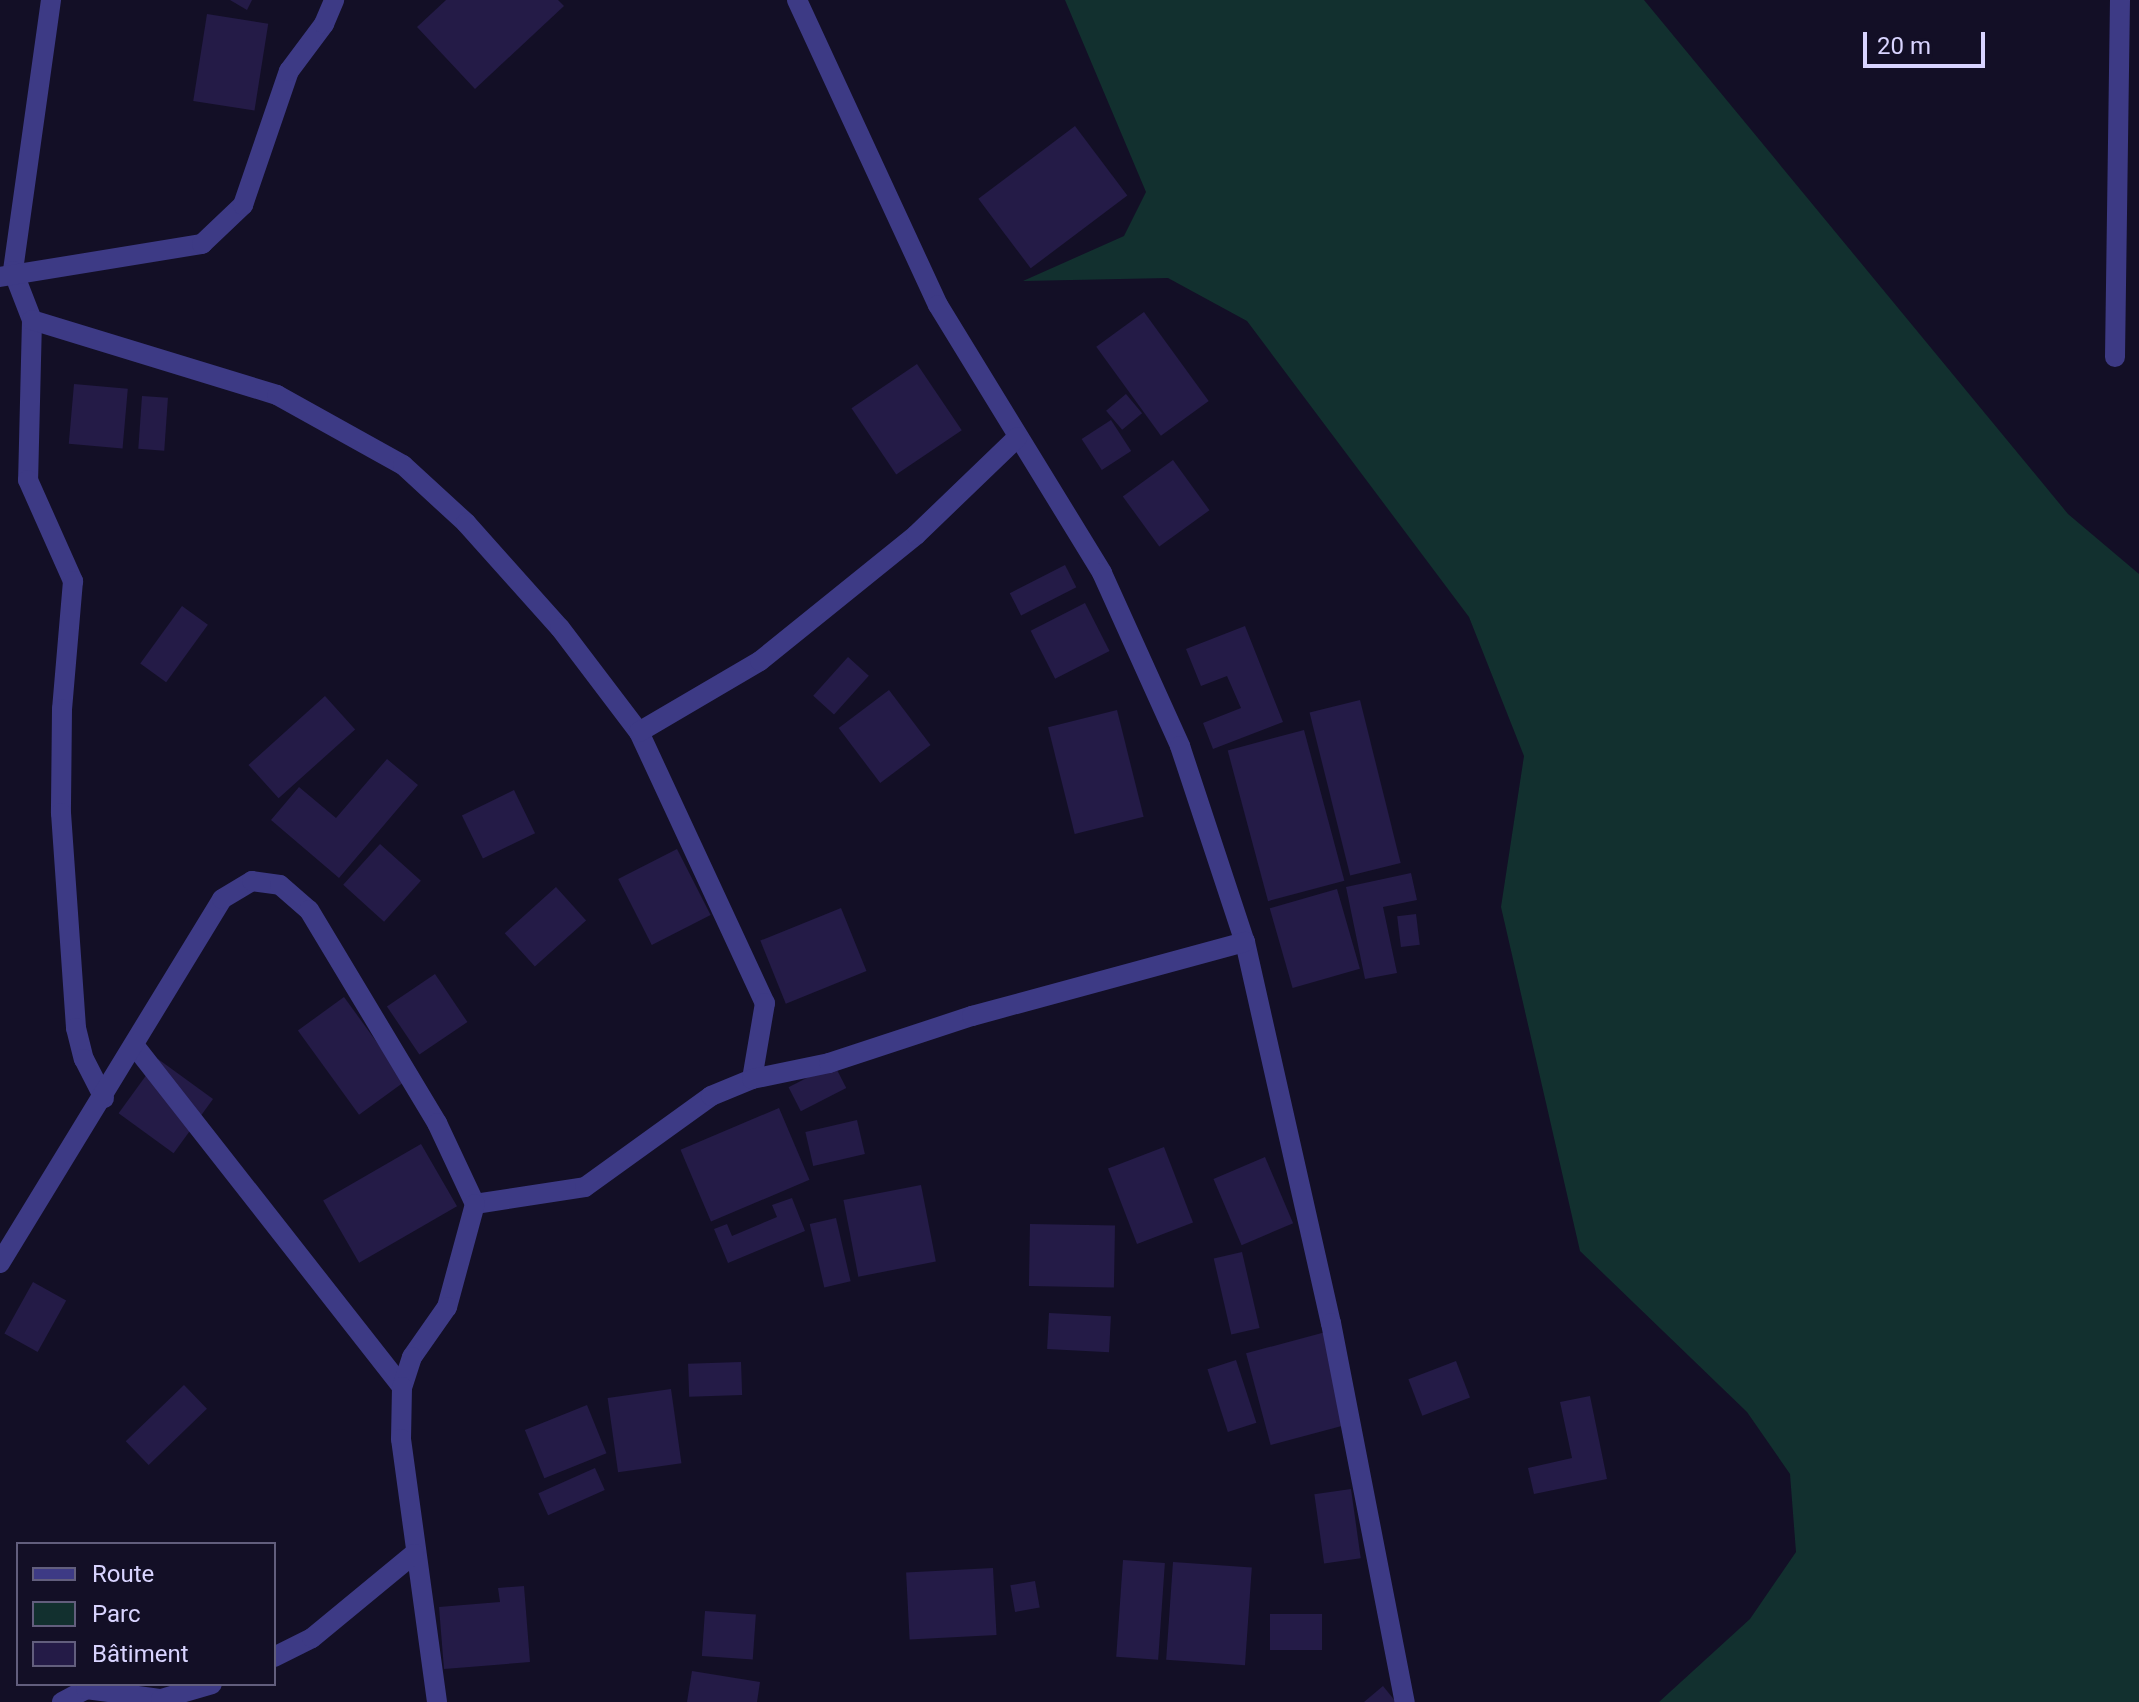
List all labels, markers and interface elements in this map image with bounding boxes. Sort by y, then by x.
scale bar [1867,16,1989,66]
text: 20 m [1877,32,1931,60]
legend [16,1542,276,1686]
text: Route [92,1560,154,1588]
text: Parc [92,1600,141,1628]
text: Bâtiment [92,1640,189,1668]

